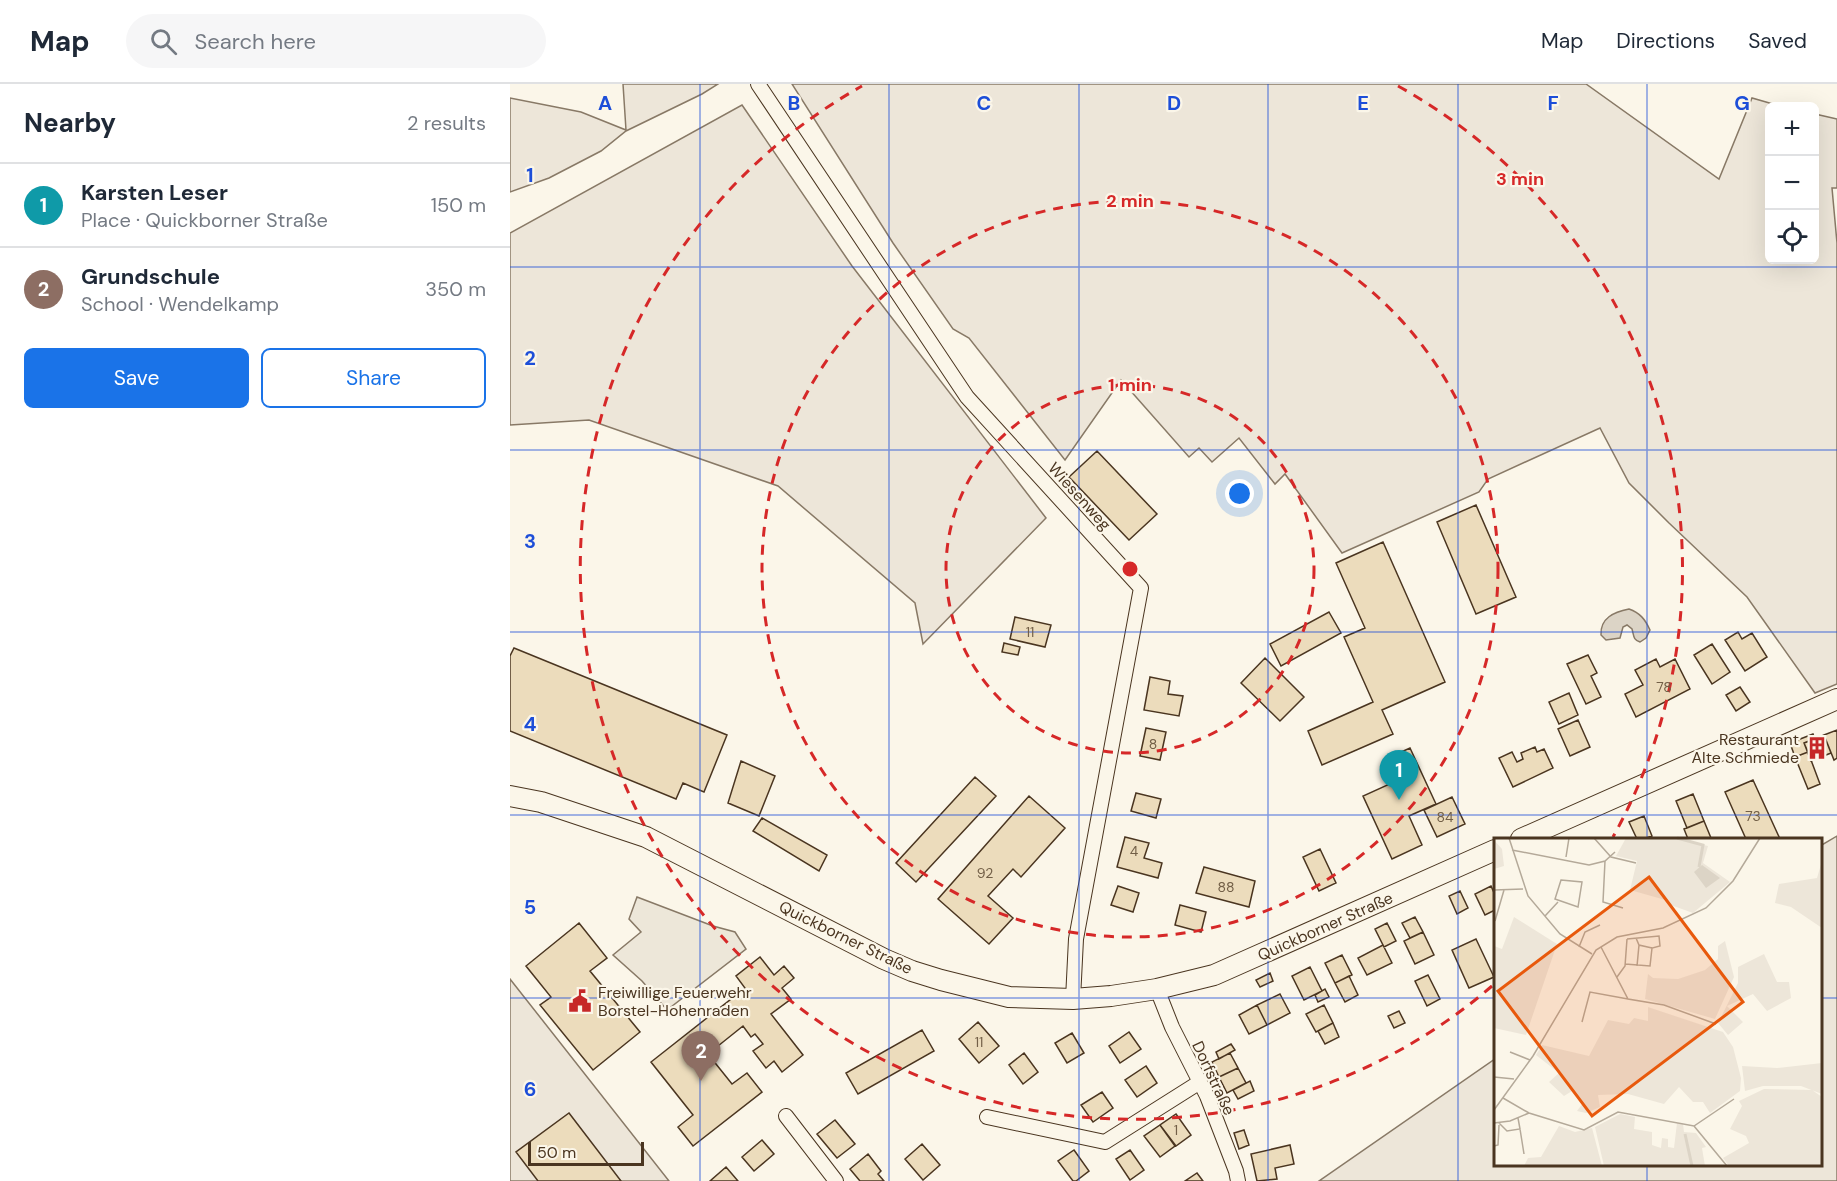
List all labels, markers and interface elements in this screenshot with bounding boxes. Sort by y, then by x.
search box [126,14,546,68]
text: Map [30,23,90,60]
icon: search [147,25,180,58]
text: Search here [195,27,316,56]
text: Map [1541,27,1583,55]
text: Directions [1616,27,1715,55]
text: Saved [1748,27,1807,55]
text: A [598,90,612,116]
text: B [788,90,800,116]
text: C [977,90,991,116]
text: D [1167,90,1181,116]
text: E [1357,90,1369,116]
text: F [1547,90,1559,116]
text: G [1734,90,1750,116]
map controls [1765,102,1819,264]
button: + [1765,102,1819,156]
text: Nearby [24,106,116,140]
text: 2 results [407,110,486,136]
button: − [1765,156,1819,210]
text: 1 [526,162,534,188]
text: 3 min [1496,167,1544,191]
text: Karsten Leser [81,178,228,207]
text: 2 min [1106,189,1154,213]
text: 1 [40,192,47,218]
text: 150 m [431,192,486,218]
text: Place · Quickborner Straße [81,207,328,233]
button: locate [1765,210,1819,264]
text: Grundschule [81,262,220,291]
text: 2 [38,276,49,302]
text: 350 m [425,276,486,302]
text: School · Wendelkamp [81,291,279,317]
text: 2 [524,345,536,371]
button: Save [24,348,249,408]
button: Share [261,348,486,408]
text: 1 min [1108,373,1152,397]
street label: Wiesenweg [1044,458,1116,535]
your location [1225,479,1254,508]
text: 3 [524,528,536,554]
centre of rings [1120,559,1140,579]
house number: 11 [1026,623,1034,641]
house number: 78 [1656,678,1672,696]
text: 4 [524,711,537,737]
place label: Restaurant Alte Schmiede [1691,729,1799,768]
house number: 8 [1149,735,1157,753]
building icon: Restaurant Alte Schmiede [1804,735,1830,761]
pin: 1 [1380,750,1418,800]
house number: 73 [1745,807,1761,825]
house number: 84 [1436,808,1454,826]
inset map [1494,838,1822,1166]
house number: 4 [1130,842,1139,860]
house number: 92 [977,864,993,882]
house number: 88 [1217,878,1235,896]
street label: Quickborner Straße [1254,887,1396,966]
text: 5 [524,894,536,920]
street label: Quickborner Straße [776,896,916,979]
place label: Freiwillige Feuerwehr Borstel-Hohenraden [598,982,752,1021]
public building icon: Freiwillige Feuerwehr Borstel-Hohenraden [567,988,593,1014]
pin: 2 [682,1032,720,1081]
house number: 11 [975,1033,983,1051]
street label: Dorfstraße [1187,1038,1240,1119]
text: 6 [524,1076,536,1102]
house number: 1 [1174,1121,1178,1139]
scale bar [528,1139,644,1166]
text: 50 m [537,1142,576,1163]

